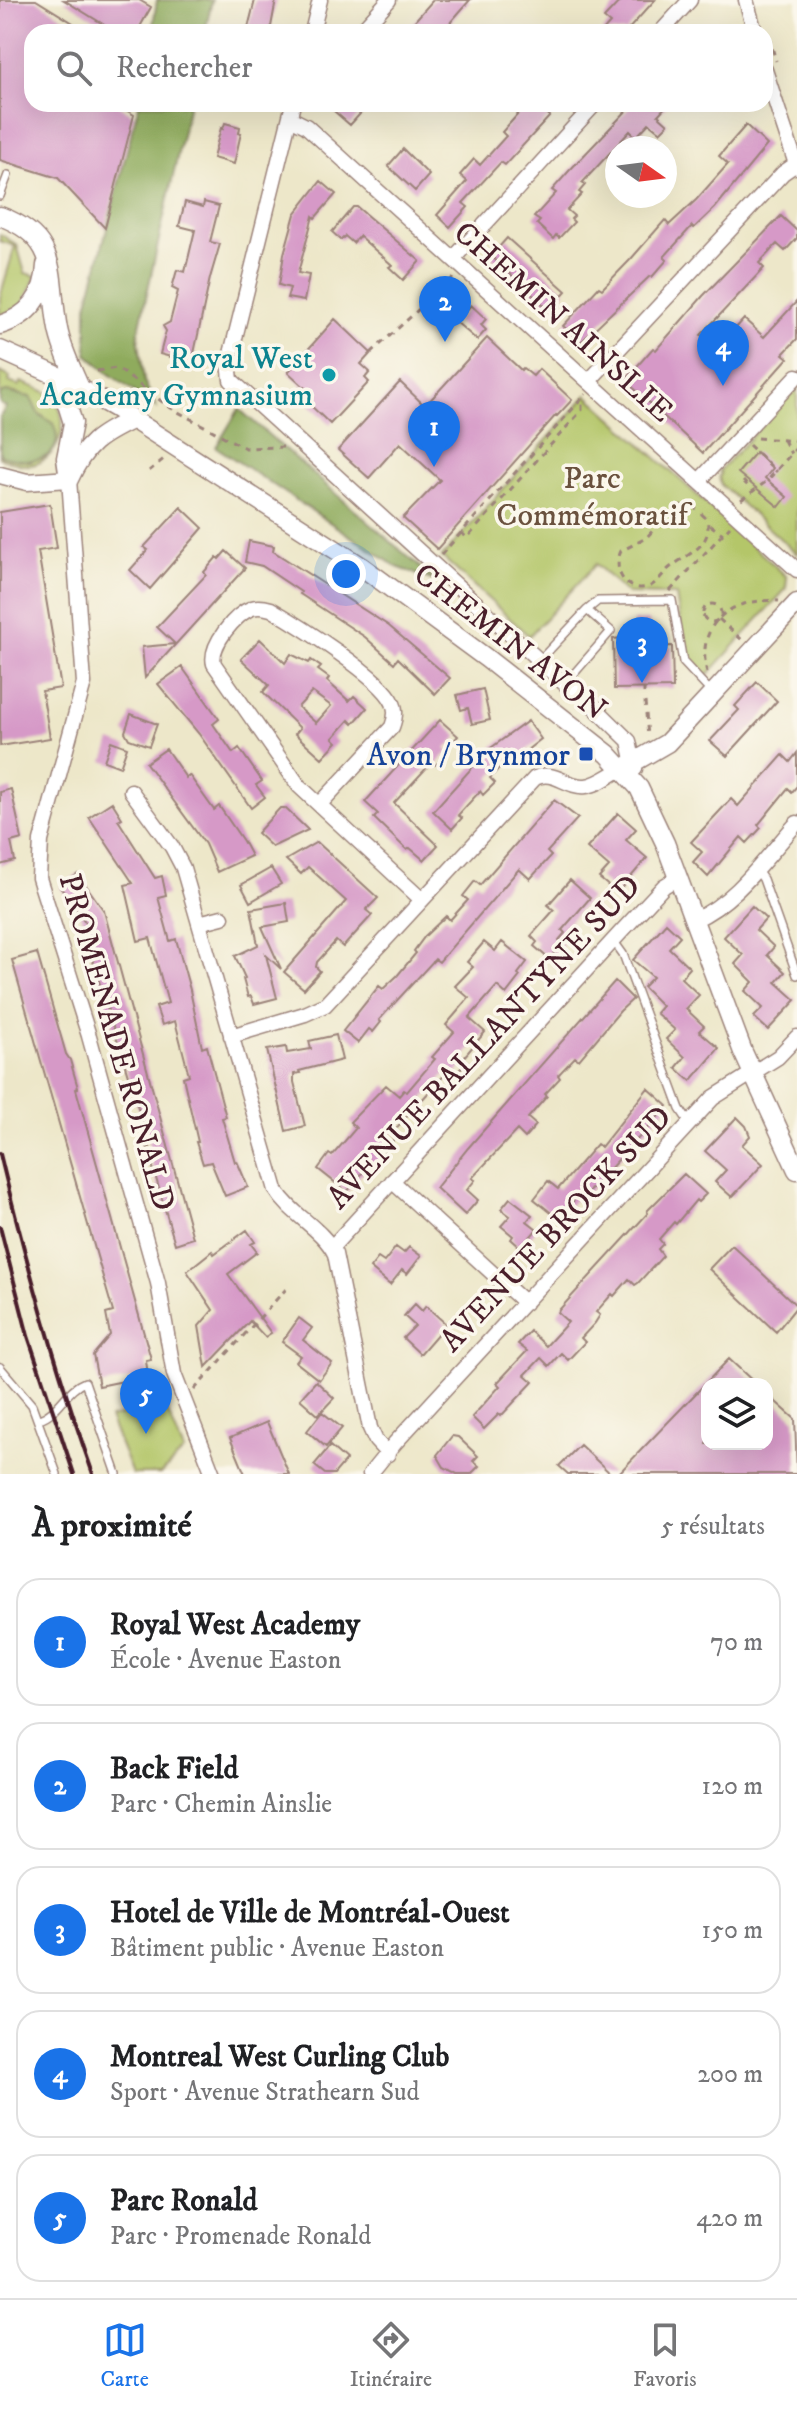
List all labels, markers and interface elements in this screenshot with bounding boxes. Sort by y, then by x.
search box [24,24,773,112]
icon: search [52,46,96,90]
text: Rechercher [116,50,252,87]
north arrow [605,136,677,208]
street label: CHEMIN AINSLIE [445,213,681,432]
pin: 2 [419,276,471,342]
pin: 4 [697,320,749,386]
place label: Royal West Academy Gymnasium [40,339,313,416]
marker: Royal West Academy Gymnasium [320,366,338,384]
pin: 1 [408,401,460,467]
park label: Parc Commémoratif [496,459,693,536]
your location [326,554,366,594]
street label: CHEMIN AVON [405,555,614,730]
pin: 3 [616,617,668,683]
place label: Avon / Brynmor [366,736,570,776]
marker: Avon / Brynmor [577,745,595,763]
street label: AVENUE BALLANTYNE SUD [319,867,650,1218]
street label: PROMENADE RONALD [49,869,183,1216]
street label: AVENUE BROCK SUD [432,1098,681,1361]
pin: 5 [120,1368,172,1434]
map controls [701,1378,773,1450]
button: layers [701,1378,773,1450]
text: À proximité [32,1505,192,1547]
text: 5 résultats [661,1510,765,1543]
text: Royal West Academy [110,1607,360,1644]
text: 1 [55,1626,65,1659]
text: 70 m [710,1626,763,1659]
text: École · Avenue Easton [110,1644,341,1677]
text: Back Field [110,1751,238,1788]
text: 2 [54,1770,66,1803]
text: 120 m [702,1770,763,1803]
text: Parc · Chemin Ainslie [110,1788,332,1821]
text: Hotel de Ville de Montréal-Ouest [110,1895,510,1932]
text: 3 [55,1914,65,1947]
text: 150 m [702,1914,763,1947]
text: Bâtiment public · Avenue Easton [110,1932,444,1965]
text: Montreal West Curling Club [110,2039,449,2076]
text: 4 [53,2058,67,2091]
text: 200 m [697,2058,763,2091]
text: Sport · Avenue Strathearn Sud [110,2076,420,2109]
text: Parc Ronald [110,2183,257,2220]
text: 5 [54,2202,66,2235]
text: 420 m [696,2202,763,2235]
text: Parc · Promenade Ronald [110,2220,371,2253]
tab: Carte [100,2318,149,2393]
tab: Itinéraire [350,2318,432,2393]
tab: Favoris [633,2318,697,2393]

